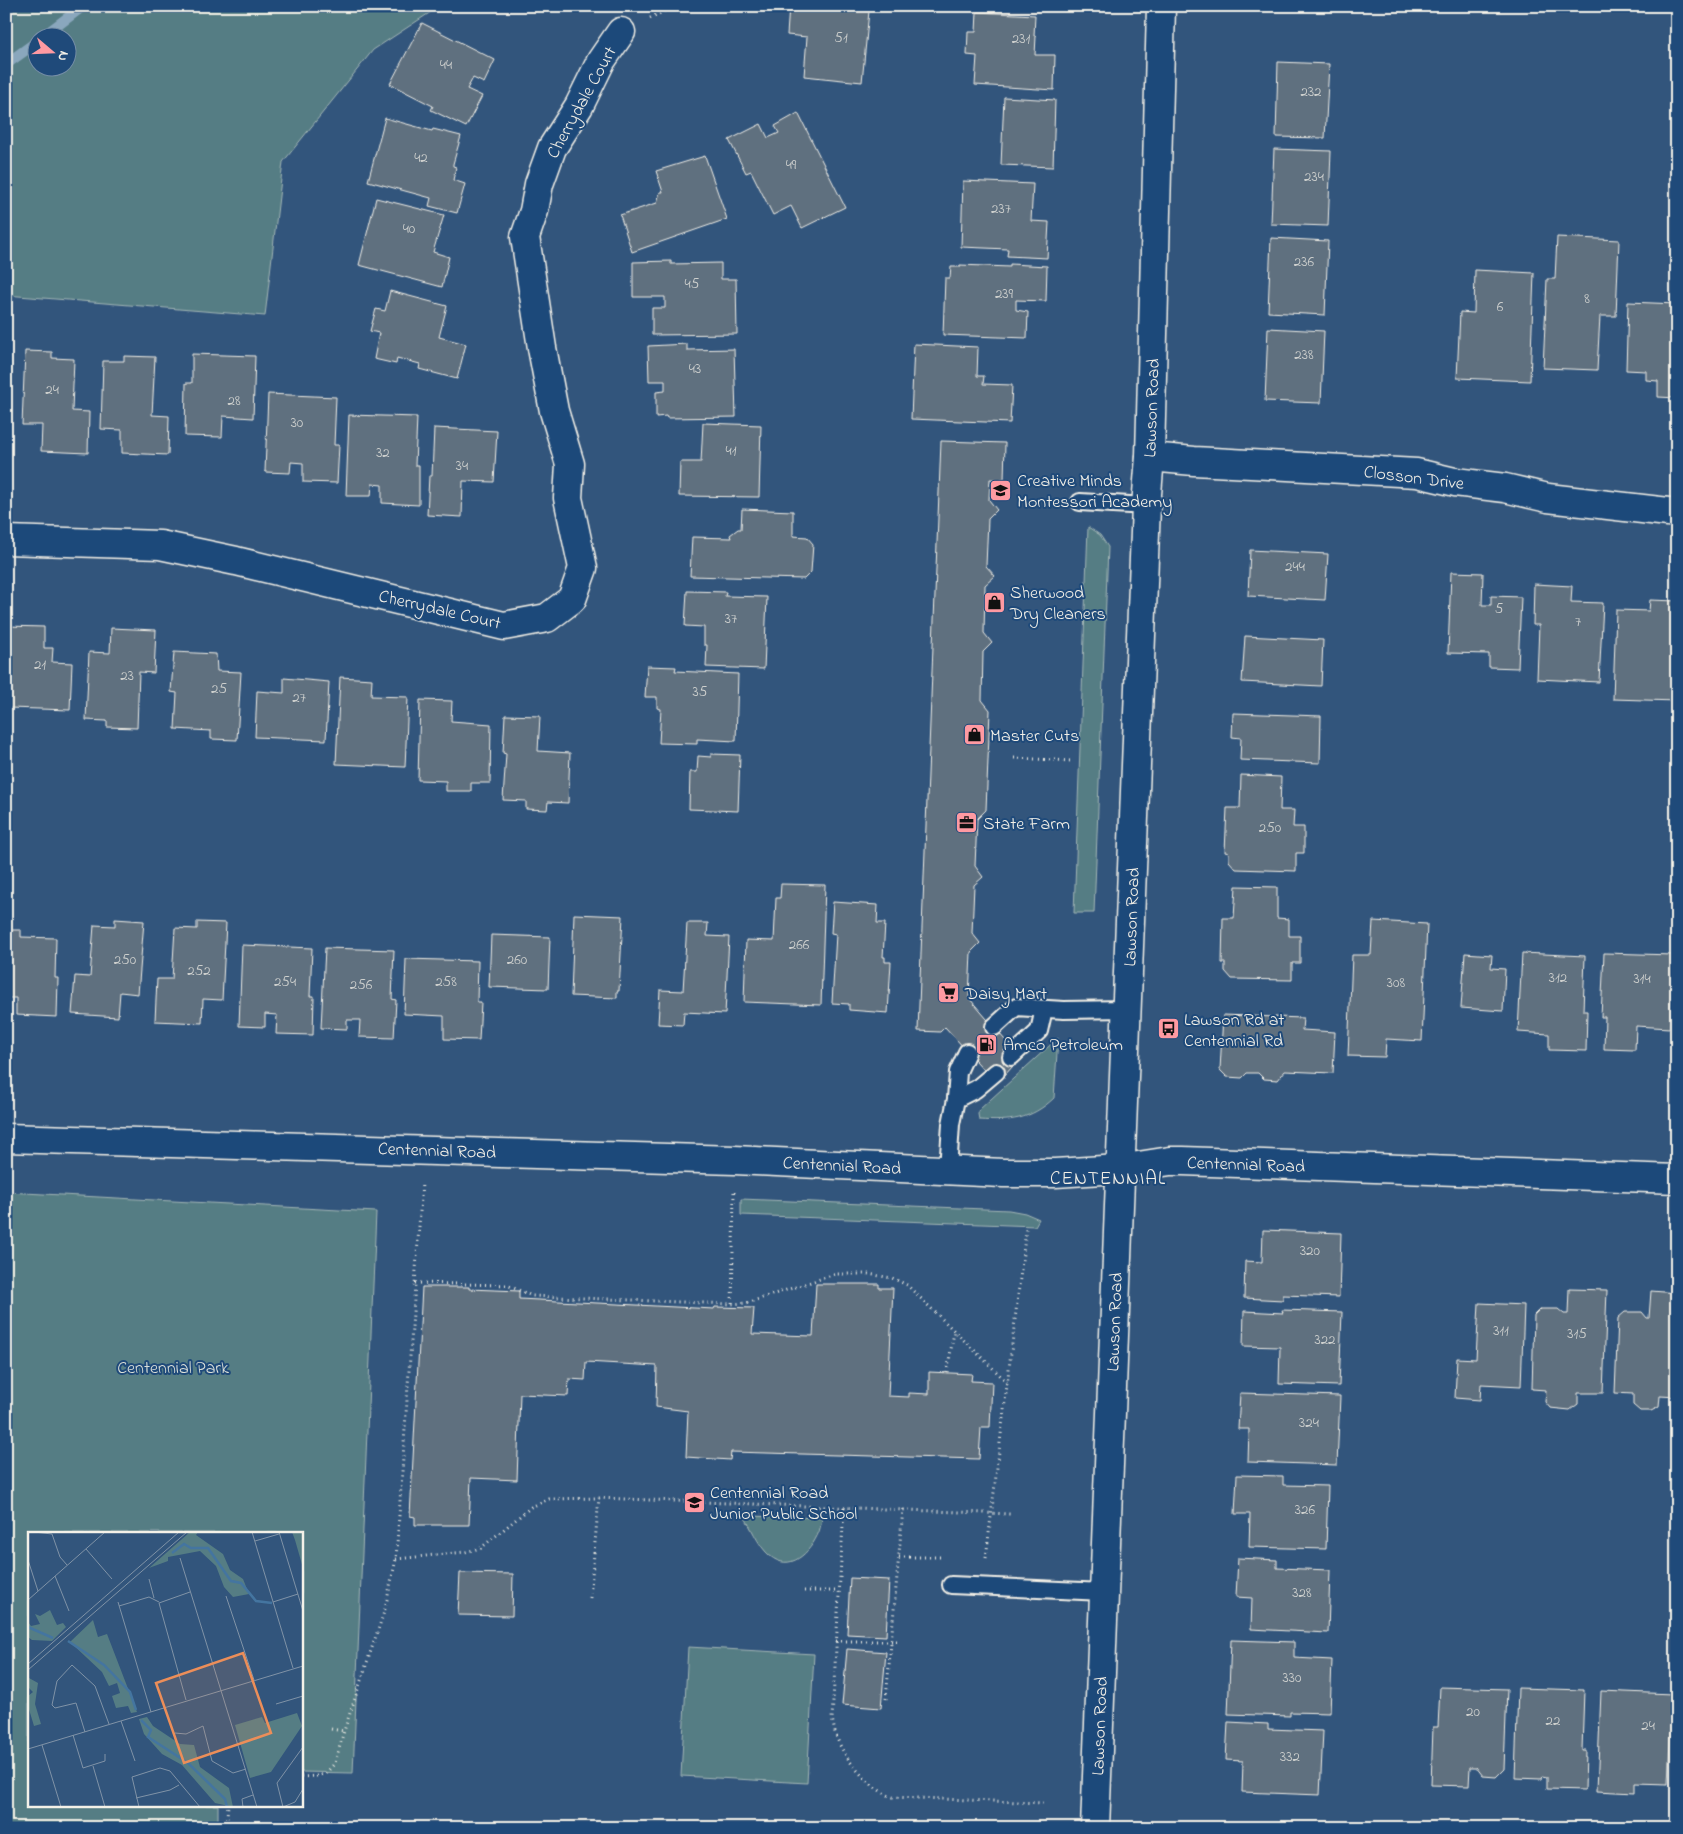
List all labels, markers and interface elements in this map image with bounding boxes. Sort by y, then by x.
house number: 51 [834,27,848,49]
north arrow [28,28,78,78]
house number: 231 [1012,28,1030,50]
street label: Cherrydale Court [541,42,624,164]
text: N [51,48,74,64]
house number: 44 [440,54,452,76]
house number: 232 [1300,81,1322,103]
house number: 42 [414,147,428,169]
house number: 49 [786,154,797,176]
house number: 234 [1304,166,1324,188]
house number: 237 [991,198,1011,220]
house number: 40 [403,218,416,240]
house number: 236 [1294,251,1315,273]
house number: 45 [685,273,700,295]
house number: 239 [995,283,1014,305]
house number: 8 [1584,288,1590,310]
house number: 6 [1497,296,1504,318]
house number: 238 [1294,344,1314,366]
house number: 43 [689,358,701,380]
street label: Lawson Road [1138,358,1168,458]
house number: 24 [45,379,59,401]
house number: 28 [227,390,241,412]
house number: 30 [291,412,304,434]
house number: 41 [726,440,737,462]
house number: 32 [376,442,390,464]
house number: 34 [456,455,468,477]
street label: Closson Drive [1362,460,1466,498]
place label: Creative Minds Montessori Academy [1017,469,1172,516]
school or university icon: Creative Minds Montessori Academy [989,478,1013,502]
house number: 244 [1285,556,1305,578]
place label: Sherwood Dry Cleaners [1009,581,1106,628]
street label: Cherrydale Court [376,584,503,638]
shop icon: Sherwood Dry Cleaners [982,590,1006,614]
house number: 5 [1495,598,1504,620]
house number: 37 [725,608,737,630]
house number: 7 [1575,611,1581,633]
house number: 21 [34,654,46,676]
house number: 23 [120,665,134,687]
house number: 25 [211,678,227,700]
house number: 35 [693,681,708,703]
house number: 27 [292,687,306,709]
shop icon: Master Cuts [962,723,986,747]
place label: Master Cuts [990,724,1079,750]
office icon: State Farm [955,811,979,835]
place label: State Farm [983,812,1070,838]
house number: 250 [1259,817,1282,839]
street label: Lawson Road [1118,867,1148,967]
house number: 266 [789,934,810,956]
house number: 250 [114,949,137,971]
house number: 260 [507,949,528,971]
house number: 252 [187,960,211,982]
house number: 312 [1549,967,1568,989]
house number: 314 [1633,968,1651,990]
house number: 254 [274,971,296,993]
house number: 258 [435,971,457,993]
house number: 308 [1387,972,1406,994]
house number: 256 [350,974,373,996]
supermarket icon: Daisy Mart [937,981,961,1005]
place label: Daisy Mart [964,982,1047,1008]
place label: Lawson Rd at Centennial Rd [1184,1008,1284,1055]
bus stop icon: Lawson Rd at Centennial Rd [1156,1017,1180,1041]
fuel station icon: Amco Petroleum [975,1032,999,1056]
place label: Amco Petroleum [1003,1033,1123,1059]
street label: Centennial Road [377,1137,497,1167]
street label: Centennial Road [782,1151,902,1183]
street label: Centennial Road [1186,1151,1306,1181]
district label: CENTENNIAL [1050,1166,1166,1193]
house number: 320 [1300,1240,1321,1262]
street label: Lawson Road [1101,1272,1131,1372]
house number: 311 [1493,1320,1509,1342]
house number: 315 [1567,1323,1587,1345]
house number: 322 [1314,1329,1336,1351]
park label: Centennial Park [117,1356,229,1382]
house number: 324 [1299,1412,1319,1434]
place label: Centennial Road Junior Public School [710,1481,857,1528]
school or university icon: Centennial Road Junior Public School [682,1490,706,1514]
house number: 326 [1295,1499,1316,1521]
inset map [28,1532,302,1806]
house number: 328 [1292,1582,1312,1604]
house number: 330 [1283,1667,1302,1689]
street label: Lawson Road [1086,1676,1116,1776]
house number: 20 [1466,1701,1480,1723]
house number: 22 [1546,1710,1561,1732]
house number: 24 [1641,1715,1655,1737]
house number: 332 [1280,1746,1300,1768]

